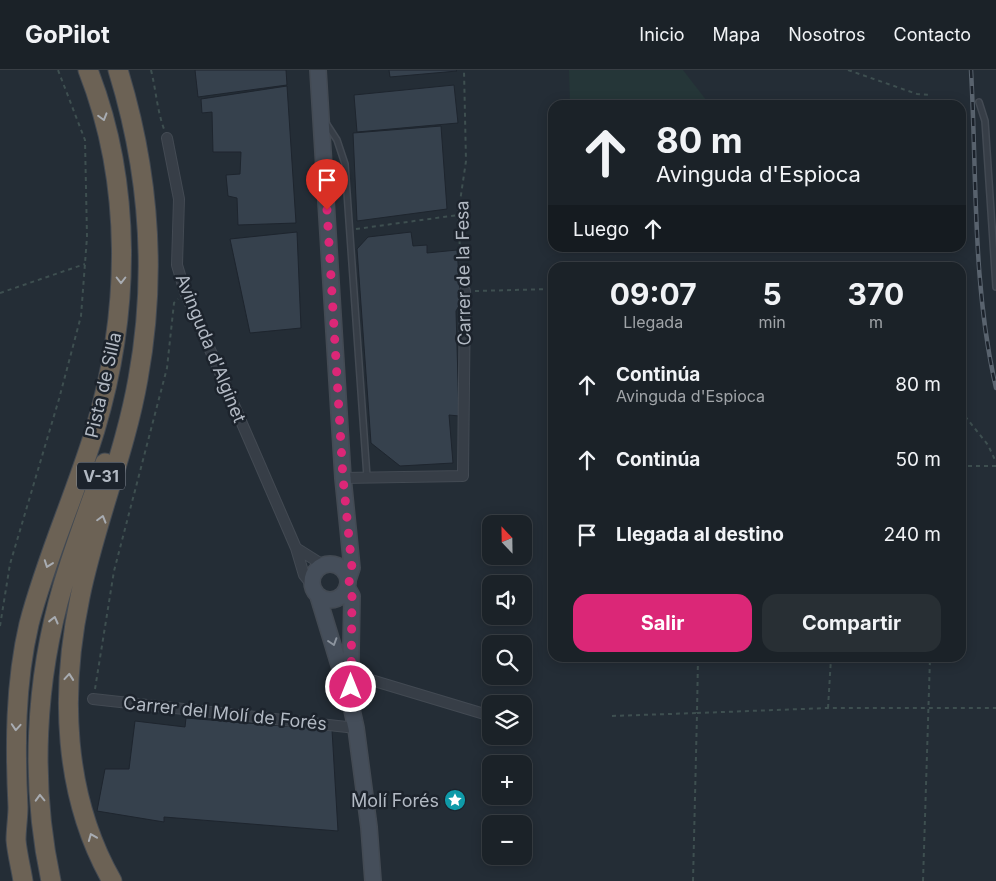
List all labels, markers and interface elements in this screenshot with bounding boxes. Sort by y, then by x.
text: GoPilot [25,20,110,49]
text: Inicio [639,24,685,45]
text: Mapa [713,24,760,45]
text: Nosotros [788,24,866,45]
text: Contacto [894,24,971,45]
one-way arrow [97,112,107,120]
text: 80 m [656,119,743,161]
icon: ahead [573,120,638,185]
pin [306,159,348,210]
text: Avinguda d'Espioca [656,161,861,187]
icon: arrive [313,166,341,194]
street label: Carrer de la Fesa [451,200,475,346]
icon: ahead [639,215,667,243]
text: Luego [573,218,629,241]
street label: Avinguda d'Alginet [172,271,250,425]
one-way arrow [116,276,126,284]
text: 09:07 [610,276,697,312]
text: 5 [763,276,782,312]
text: 370 [848,276,904,312]
text: Llegada [623,312,683,332]
text: min [758,312,786,332]
text: m [869,312,883,332]
street label: Pista de Silla [81,330,125,440]
text: Continúa [616,363,700,386]
icon: ahead [573,371,601,399]
text: 80 m [895,373,941,396]
text: Avinguda d'Espioca [616,386,765,406]
icon: ahead [573,446,601,474]
text: Continúa [616,448,700,471]
text: 50 m [895,448,941,471]
road number: V-31 [77,462,125,490]
one-way arrow [96,515,106,523]
north arrow [482,515,532,565]
map controls [482,515,532,865]
icon: arrive [573,521,601,549]
text: Llegada al destino [616,523,784,546]
text: 240 m [883,523,941,546]
one-way arrow [44,559,54,567]
button: sound [482,575,532,625]
button: Salir [573,594,752,652]
button: Compartir [762,594,941,652]
one-way arrow [48,615,59,624]
button: search [482,635,532,685]
one-way arrow [327,638,337,646]
position arrow [324,660,376,712]
one-way arrow [64,673,75,681]
street label: Carrer del Molí de Forés [122,692,328,734]
button: layers [482,695,532,745]
one-way arrow [11,723,22,731]
button: + [482,755,532,805]
place icon: Molí Forés [443,788,467,812]
place label: Molí Forés [351,790,439,811]
one-way arrow [35,794,45,802]
button: − [482,815,532,865]
one-way arrow [88,833,99,842]

